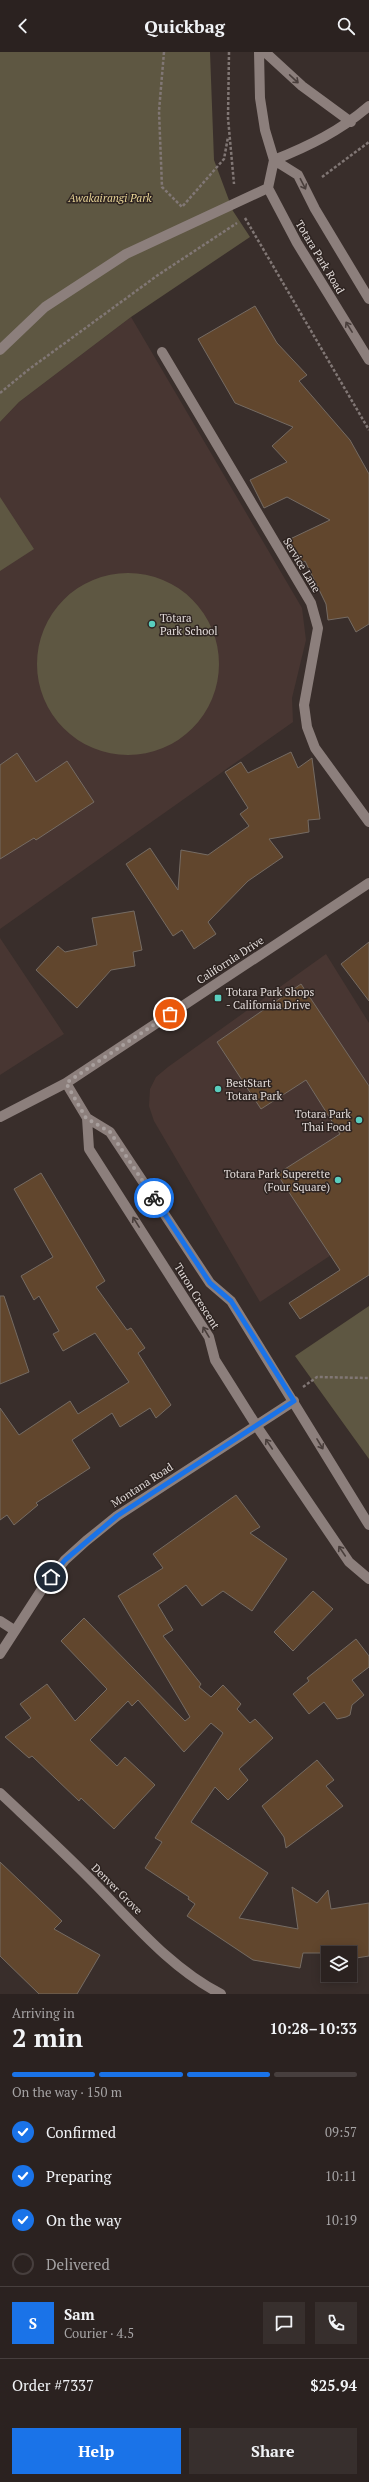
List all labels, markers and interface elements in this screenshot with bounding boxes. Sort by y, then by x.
text: Quickbag [144,14,225,38]
icon: back [12,15,34,37]
icon: search [335,15,357,37]
one-way arrow [289,74,299,83]
one-way arrow [299,178,307,190]
park label: Awakairangi Park [67,191,152,205]
street label: Totara Park Road [293,218,347,296]
one-way arrow [344,321,352,333]
street label: Service Lane [280,535,324,595]
place label: Tōtara Park School [160,611,218,638]
marker: Tōtara Park School [147,619,157,629]
street label: California Drive [194,933,267,987]
place label: Totara Park Shops - California Drive [226,985,315,1012]
marker: Totara Park Shops - California Drive [213,993,223,1003]
pin [153,997,187,1031]
icon: bag [159,1003,181,1025]
place label: BestStart Totara Park [226,1076,282,1103]
marker: BestStart Totara Park [213,1084,223,1094]
place label: Totara Park Thai Food [295,1107,351,1134]
marker: Totara Park Thai Food [354,1115,364,1125]
place label: Totara Park Superette (Four Square) [224,1167,330,1194]
marker: Totara Park Superette (Four Square) [333,1175,343,1185]
courier [134,1178,174,1218]
icon: bike [143,1187,165,1209]
one-way arrow [131,1216,139,1228]
street label: Turon Crescent [171,1260,223,1332]
one-way arrow [201,1326,209,1338]
one-way arrow [316,1438,324,1450]
one-way arrow [265,1439,273,1450]
street label: Montana Road [108,1460,176,1510]
one-way arrow [338,1546,346,1557]
pin [34,1560,68,1594]
icon: home [40,1566,62,1588]
street label: Denver Grove [89,1861,146,1918]
map controls [321,1946,357,1982]
button: layers [321,1946,357,1982]
text: Arriving in [12,2004,75,2022]
text: 10:28–10:33 [270,2018,357,2038]
text: 2 min [12,2020,83,2054]
text: On the way · 150 m [12,2083,122,2101]
icon: check [12,2121,34,2143]
text: Confirmed [46,2122,116,2142]
text: 09:57 [325,2123,357,2141]
icon: check [12,2165,34,2187]
text: Preparing [46,2166,111,2186]
text: 10:11 [325,2167,357,2185]
icon: check [12,2209,34,2231]
text: On the way [46,2210,121,2230]
text: 10:19 [325,2211,357,2229]
text: Delivered [46,2254,110,2274]
button: chat [263,2302,305,2344]
button: phone [315,2302,357,2344]
text: Sam [64,2304,95,2324]
text: S [29,2313,37,2333]
text: Courier · 4.5 [64,2324,134,2342]
text: Order #7337 [12,2375,94,2395]
text: $25.94 [310,2375,357,2395]
button: Help [12,2428,181,2474]
button: Share [189,2428,357,2474]

